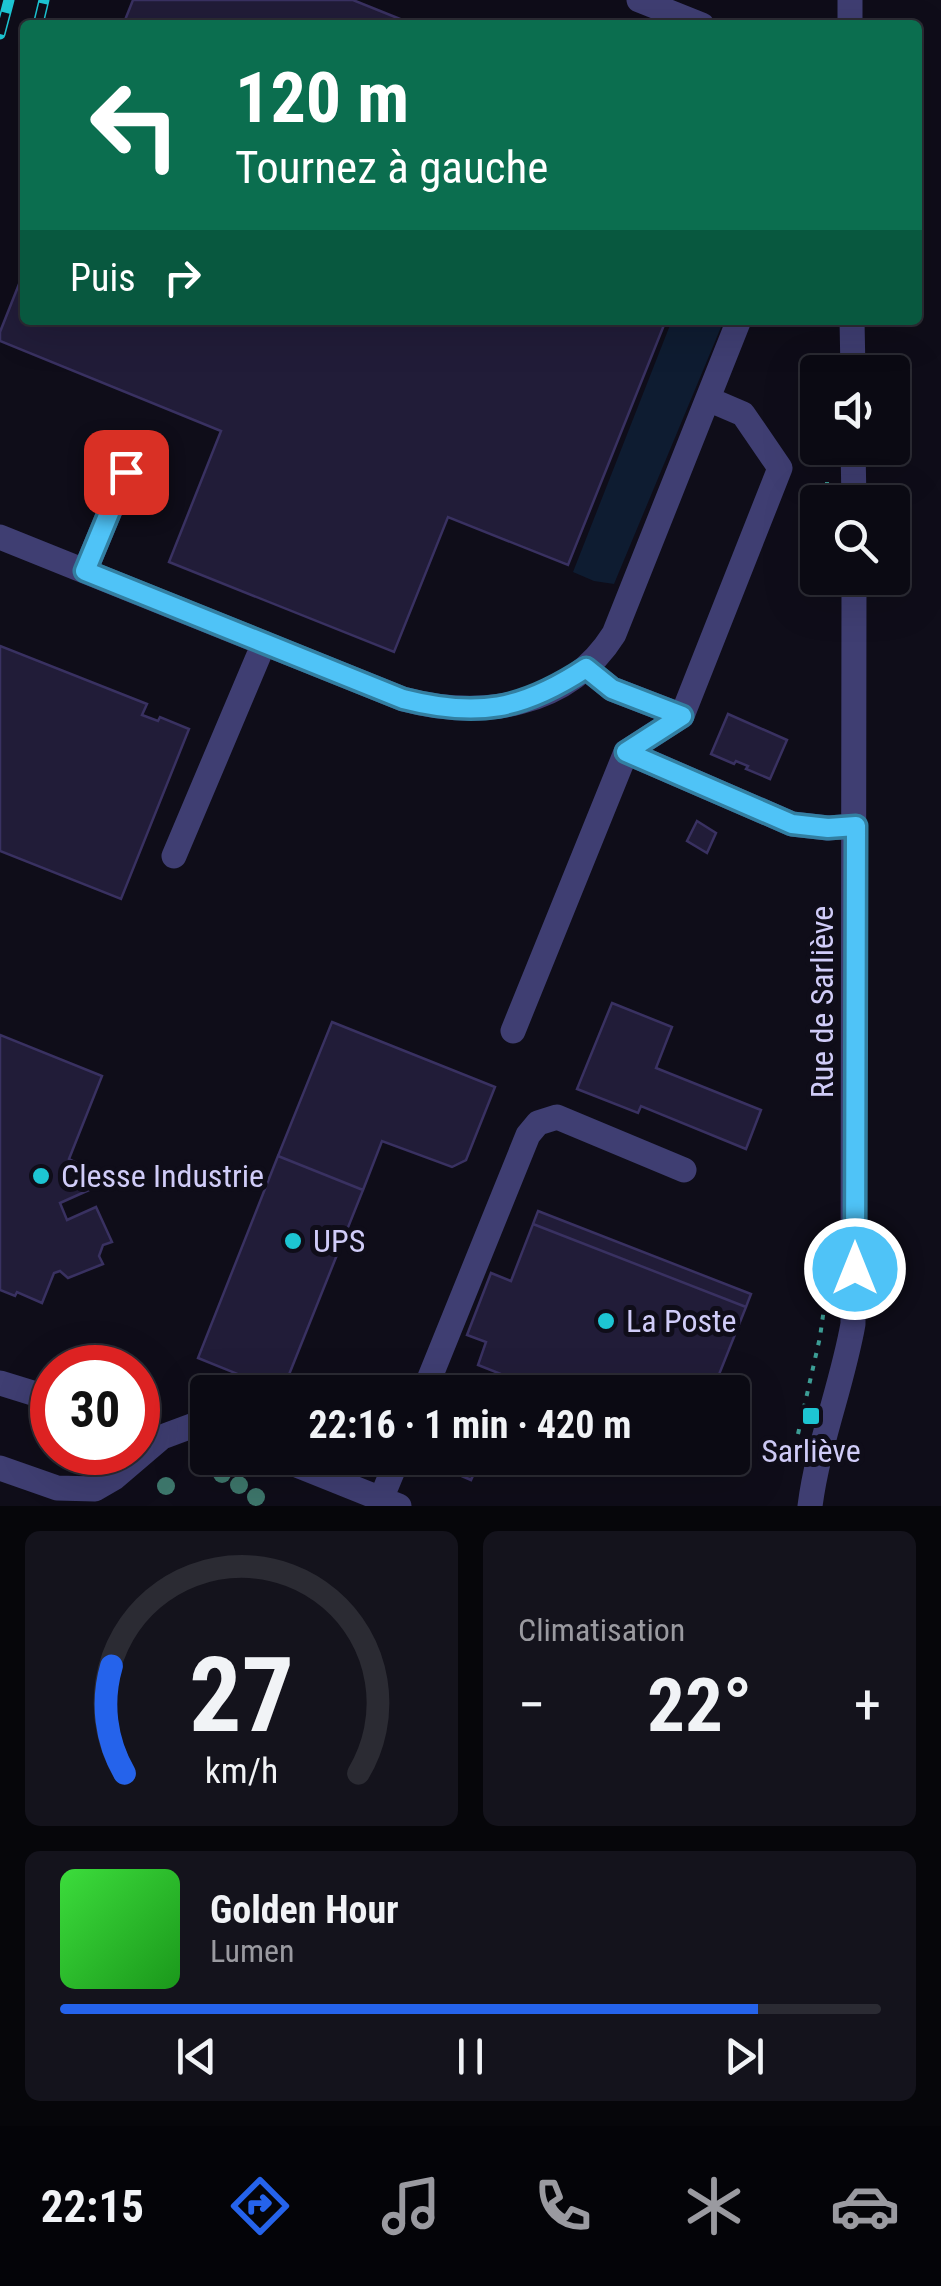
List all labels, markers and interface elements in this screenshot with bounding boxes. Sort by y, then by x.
text: 120 m [235,57,409,139]
icon: left [70,60,200,190]
text: Tournez à gauche [235,141,548,194]
icon: right [155,250,210,305]
text: Puis [70,256,135,300]
map controls [800,355,910,595]
button: sound [800,355,910,465]
pin [84,430,169,515]
icon: arrive [99,445,154,500]
button: search [800,485,910,595]
street label: Rue de Sarliève [803,906,841,1098]
place label: Clesse Industrie [61,1157,264,1195]
marker: Clesse Industrie [30,1165,52,1187]
position arrow [803,1217,907,1321]
place label: UPS [313,1222,365,1260]
marker: UPS [282,1230,304,1252]
place label: La Poste [626,1302,737,1340]
marker: La Poste [595,1310,617,1332]
speed limit sign: 30 [30,1345,160,1475]
text: 22:16 · 1 min · 420 m [309,1403,631,1447]
marker: Sarliève [800,1405,822,1427]
place label: Sarliève [761,1432,861,1470]
text: Climatisation [518,1611,685,1649]
text: 27 [189,1635,294,1756]
text: 22° [647,1661,752,1749]
text: − [518,1673,546,1737]
text: + [854,1673,881,1737]
text: km/h [205,1750,278,1792]
text: Golden Hour [210,1888,399,1932]
text: Lumen [210,1932,295,1970]
icon: previous [169,2029,224,2084]
icon: pause [443,2029,498,2084]
icon: next [717,2029,772,2084]
icon: directions [225,2171,295,2241]
icon: music [376,2171,446,2241]
icon: phone [528,2171,598,2241]
icon: climate [679,2171,749,2241]
icon: car [830,2171,900,2241]
text: 22:15 [41,2180,144,2233]

